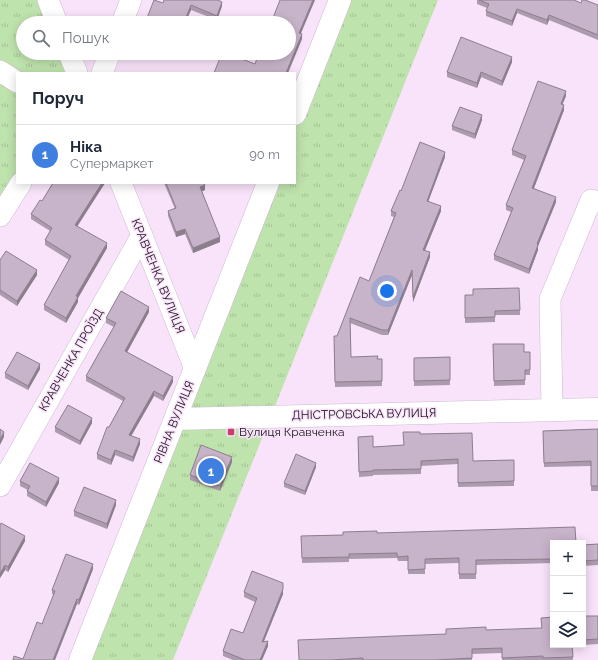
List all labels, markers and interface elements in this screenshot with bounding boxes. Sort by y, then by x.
search box [16,16,296,60]
icon: search [30,27,52,49]
text: Пошук [62,29,110,47]
text: Поруч [32,88,84,108]
text: Ніка [70,138,102,156]
text: 1 [42,147,48,162]
text: 90 m [249,147,280,162]
text: Супермаркет [70,156,153,171]
street label: КРАВЧЕНКА ВУЛИЦЯ [129,217,187,335]
your location [377,281,397,301]
street label: КРАВЧЕНКА ПРОЇЗД [36,306,106,414]
street label: РІВНА ВУЛИЦЯ [151,379,197,465]
street label: ДНІСТРОВСЬКА ВУЛИЦЯ [292,406,436,422]
place label: Вулиця Кравченка [239,425,345,439]
marker: Вулиця Кравченка [226,427,236,437]
pin: 1 [198,456,224,486]
map controls [550,540,586,648]
button: + [550,540,586,576]
button: − [550,576,586,612]
button: layers [550,612,586,648]

